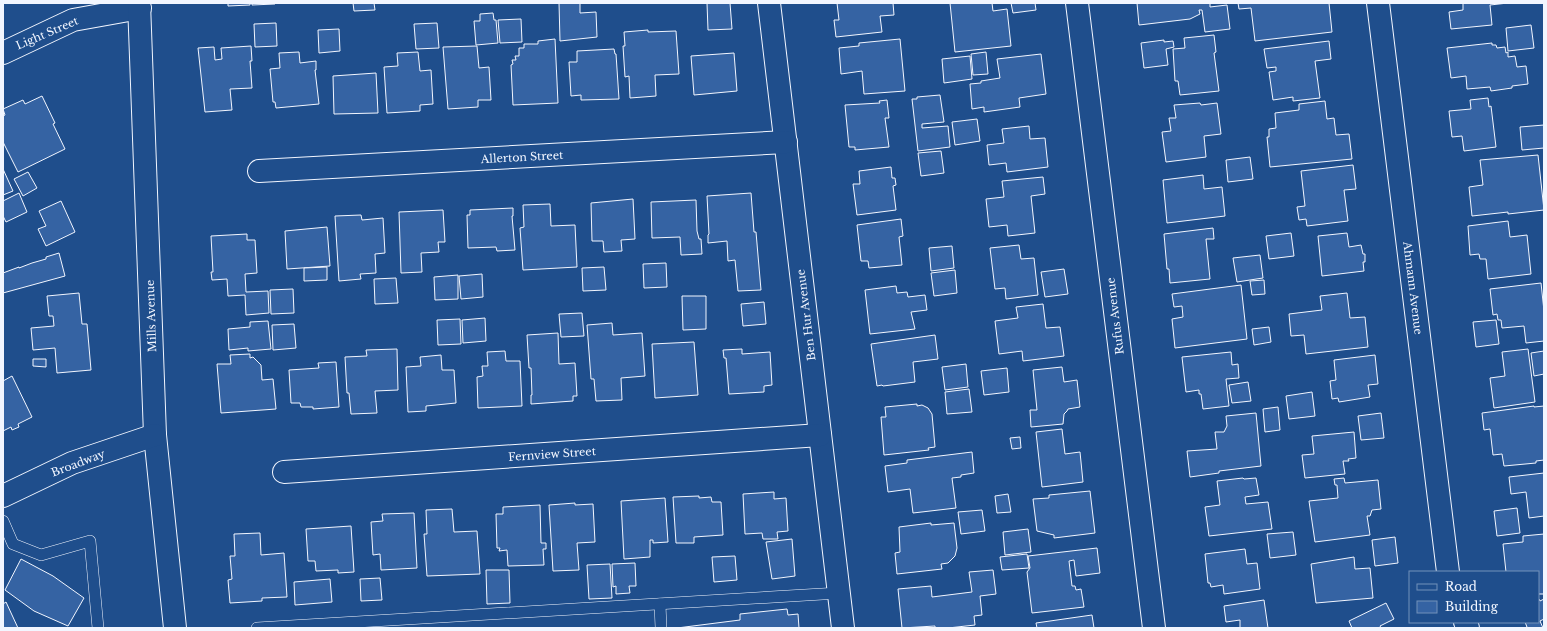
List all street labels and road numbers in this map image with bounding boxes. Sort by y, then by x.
street label: Light Street [14,13,81,52]
street label: Allerton Street [480,148,564,166]
street label: Ahmann Avenue [1400,240,1426,335]
street label: Ben Hur Avenue [793,268,819,362]
street label: Rufus Avenue [1103,277,1127,355]
street label: Mills Avenue [143,280,159,352]
street label: Fernview Street [508,444,597,464]
street label: Broadway [49,446,107,480]

